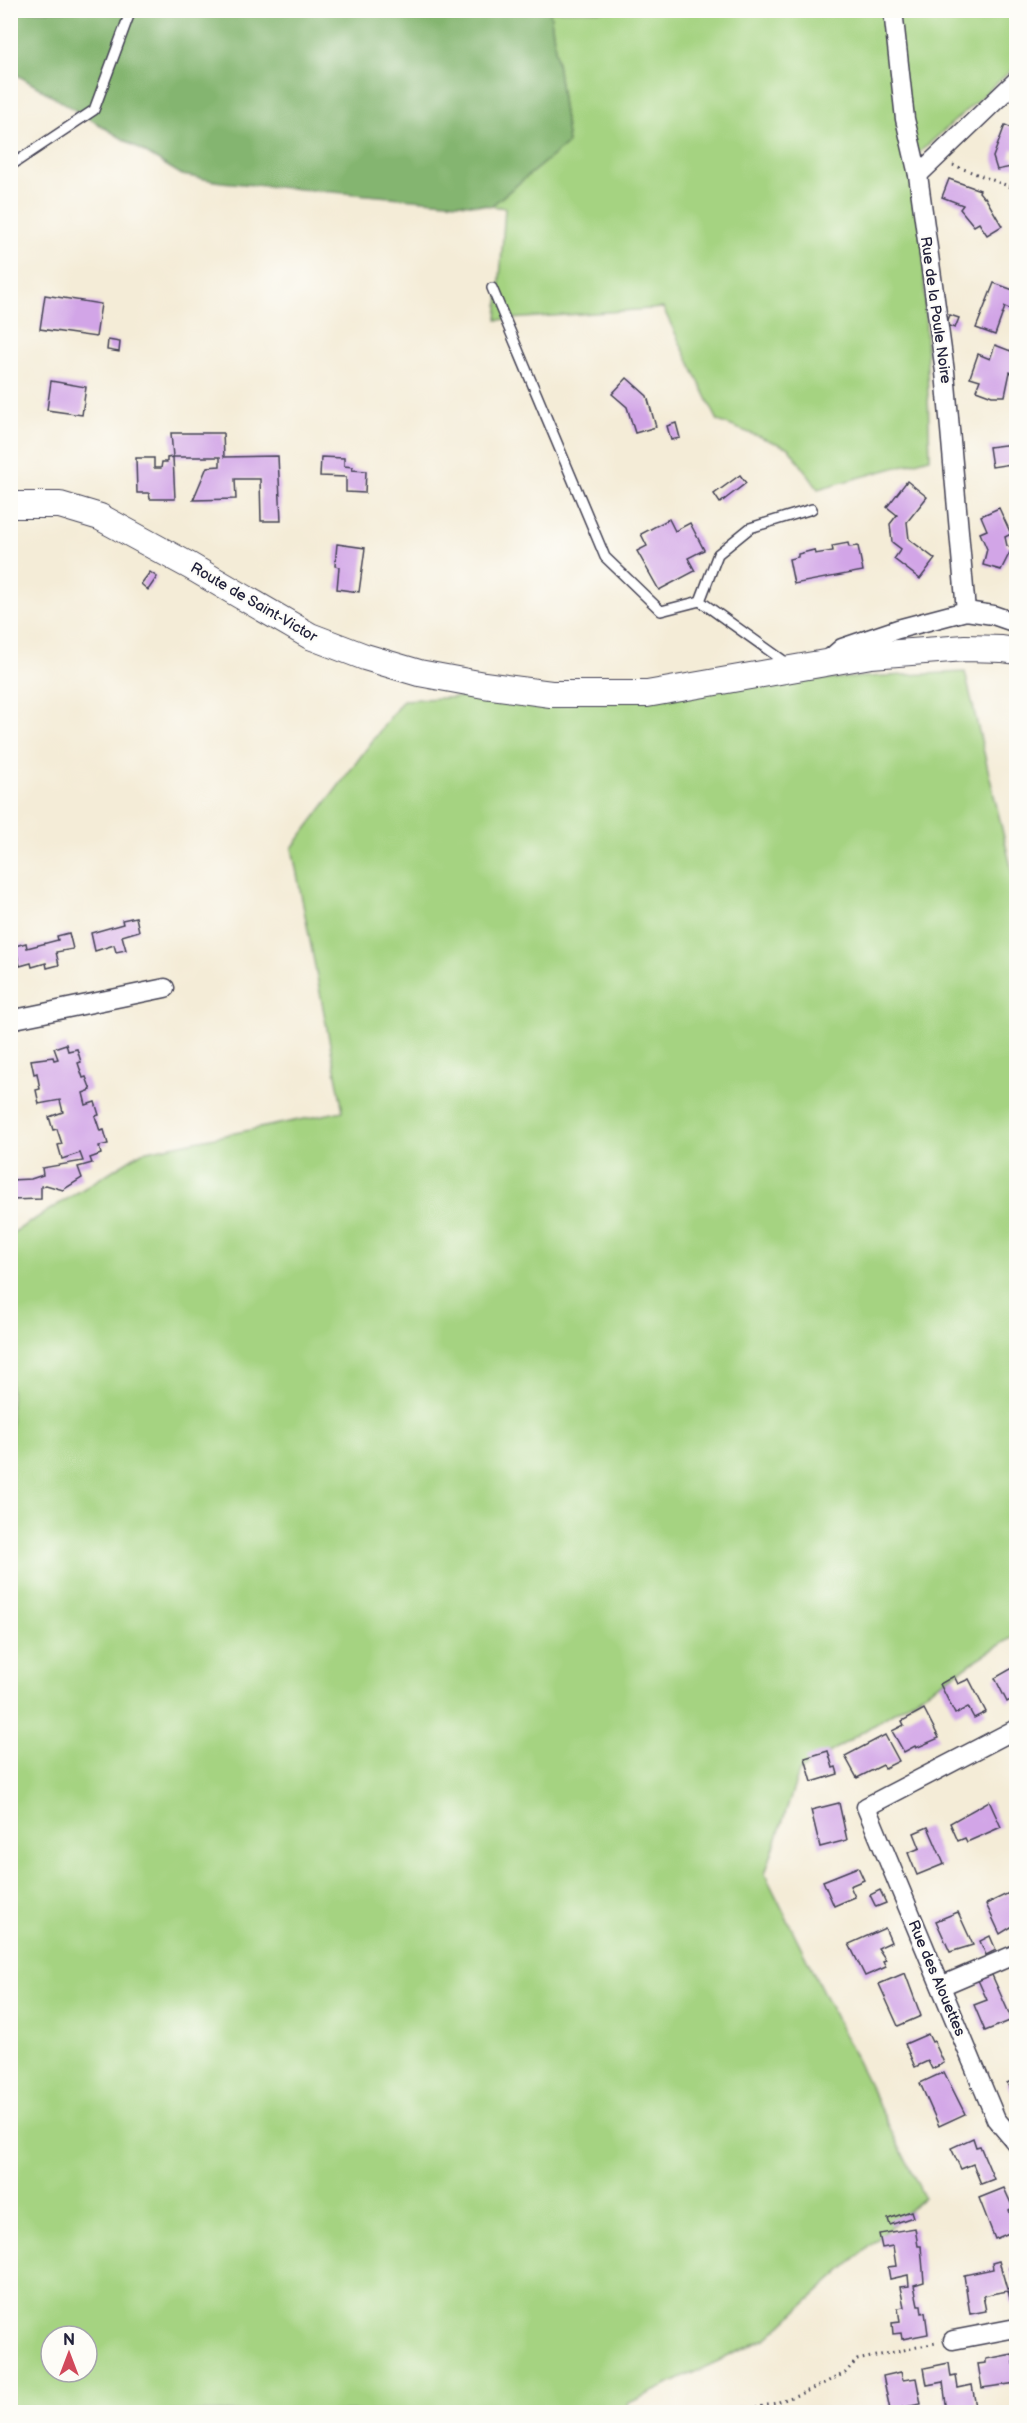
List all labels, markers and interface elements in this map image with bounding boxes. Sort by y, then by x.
street label: Rue de la Poule Noire [916,235,955,385]
street label: Route de Saint-Victor [187,558,321,647]
street label: Rue des Alouettes [904,1917,970,2040]
north arrow [39,2324,99,2384]
text: N [63,2331,75,2350]

